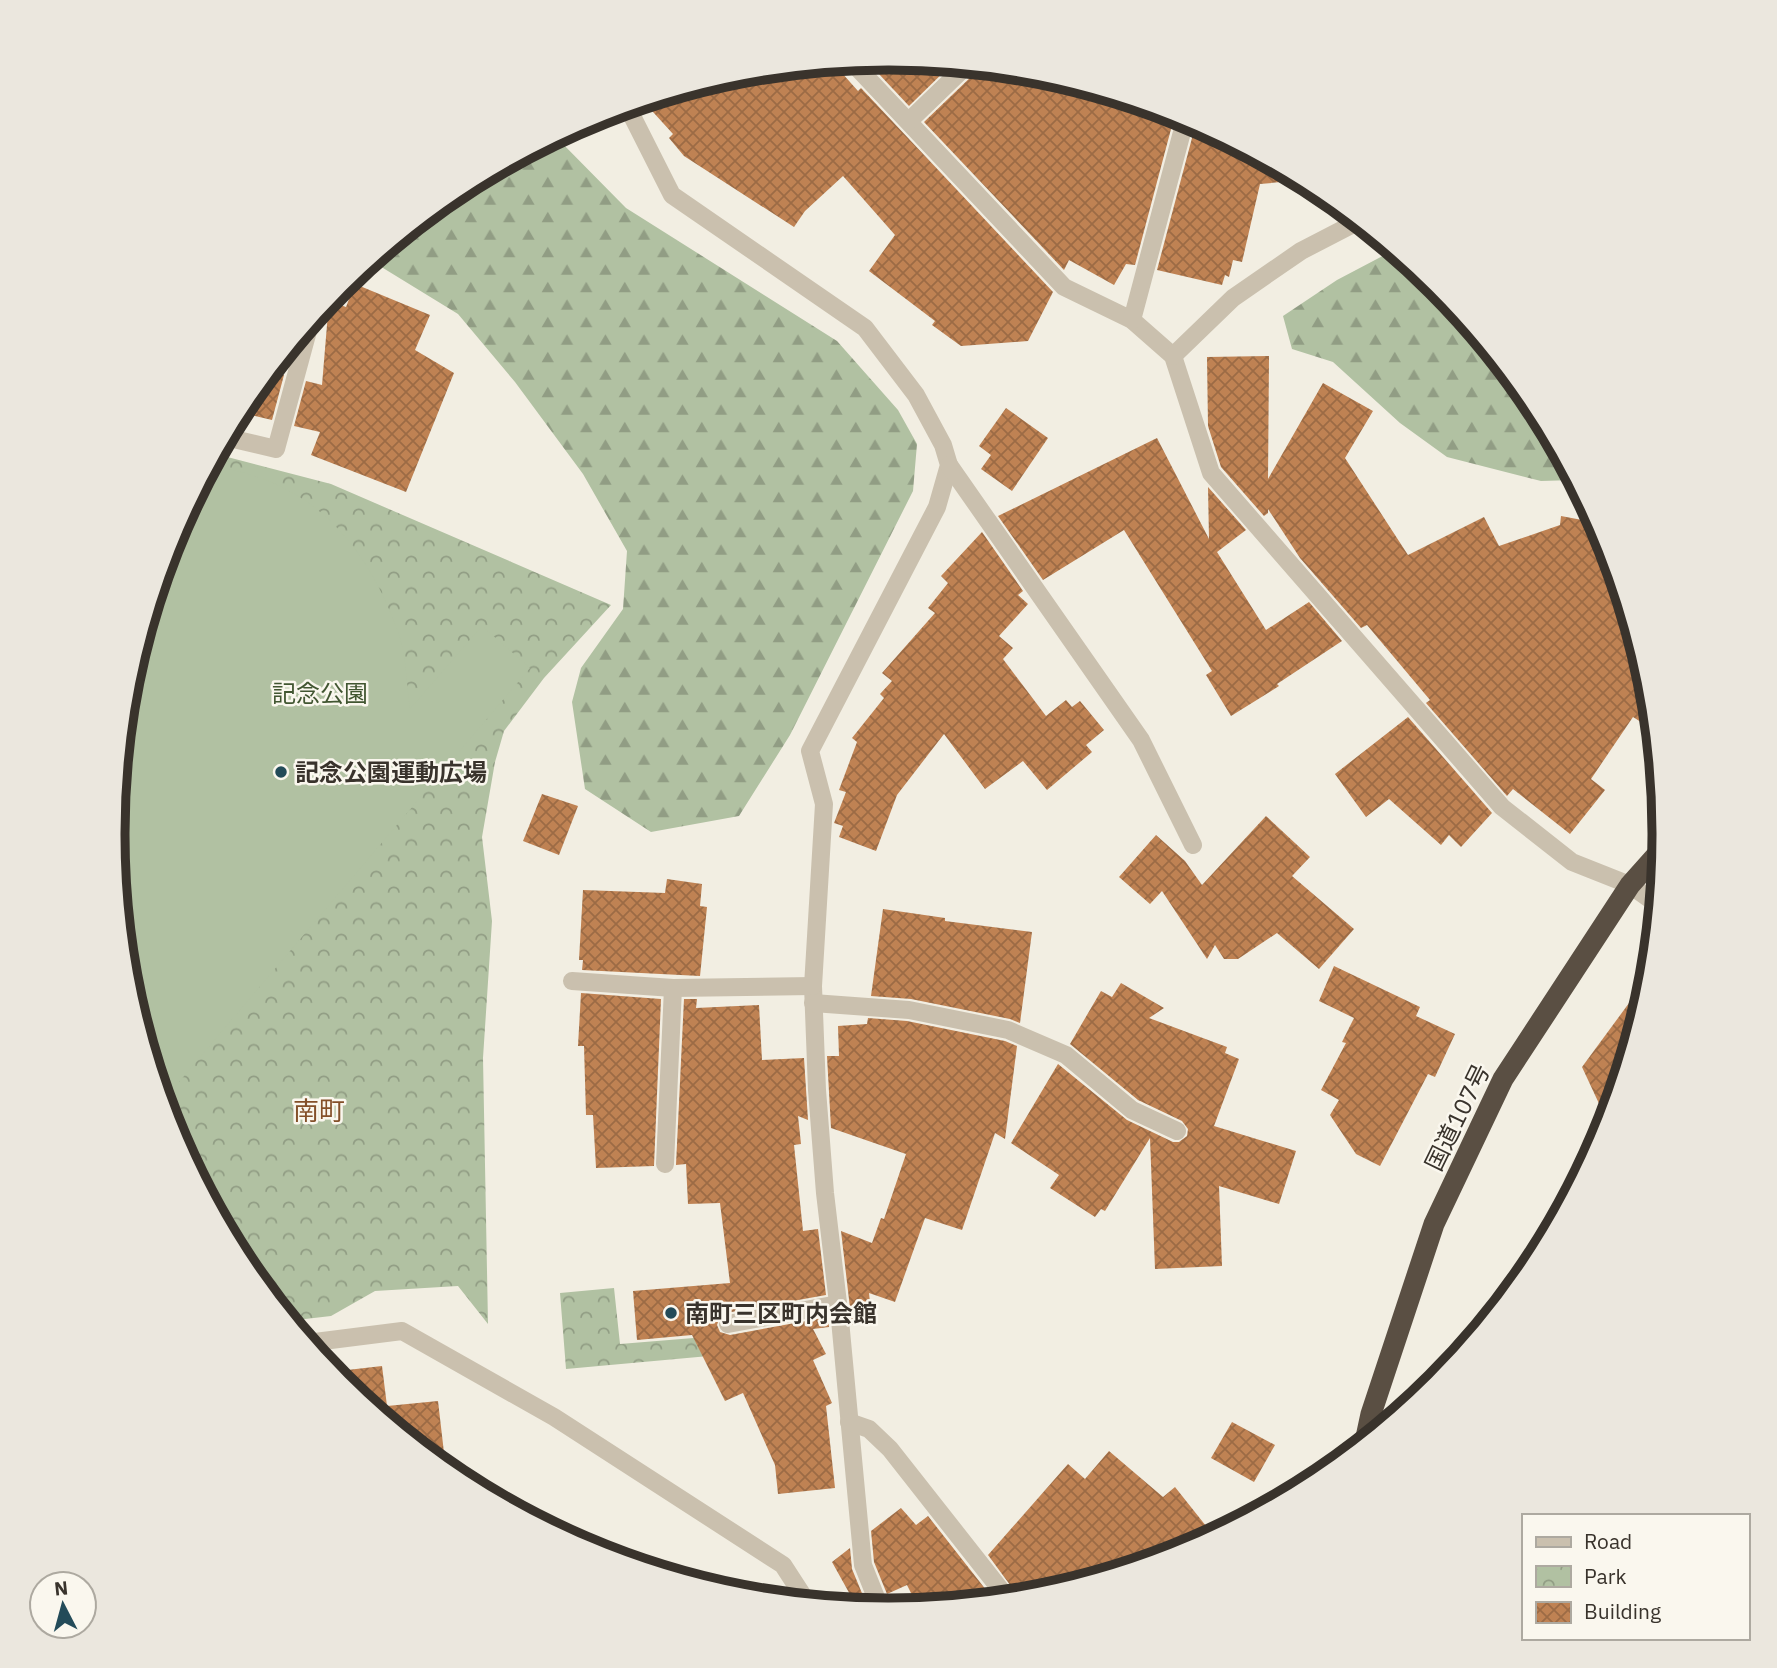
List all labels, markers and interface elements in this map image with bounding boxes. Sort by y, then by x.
park label: 記念公園 [272,677,368,709]
place label: 記念公園運動広場 [295,756,487,788]
marker: 記念公園運動広場 [273,764,289,780]
street label: 国道107号 [1417,1058,1497,1176]
district label: 南町 [293,1093,345,1127]
place label: 南町三区町内会館 [685,1297,877,1329]
marker: 南町三区町内会館 [663,1305,679,1321]
legend [1522,1514,1749,1640]
text: Road [1584,1527,1632,1555]
text: Park [1584,1562,1627,1590]
north arrow [28,1570,98,1640]
text: N [53,1575,69,1601]
text: Building [1584,1597,1661,1625]

